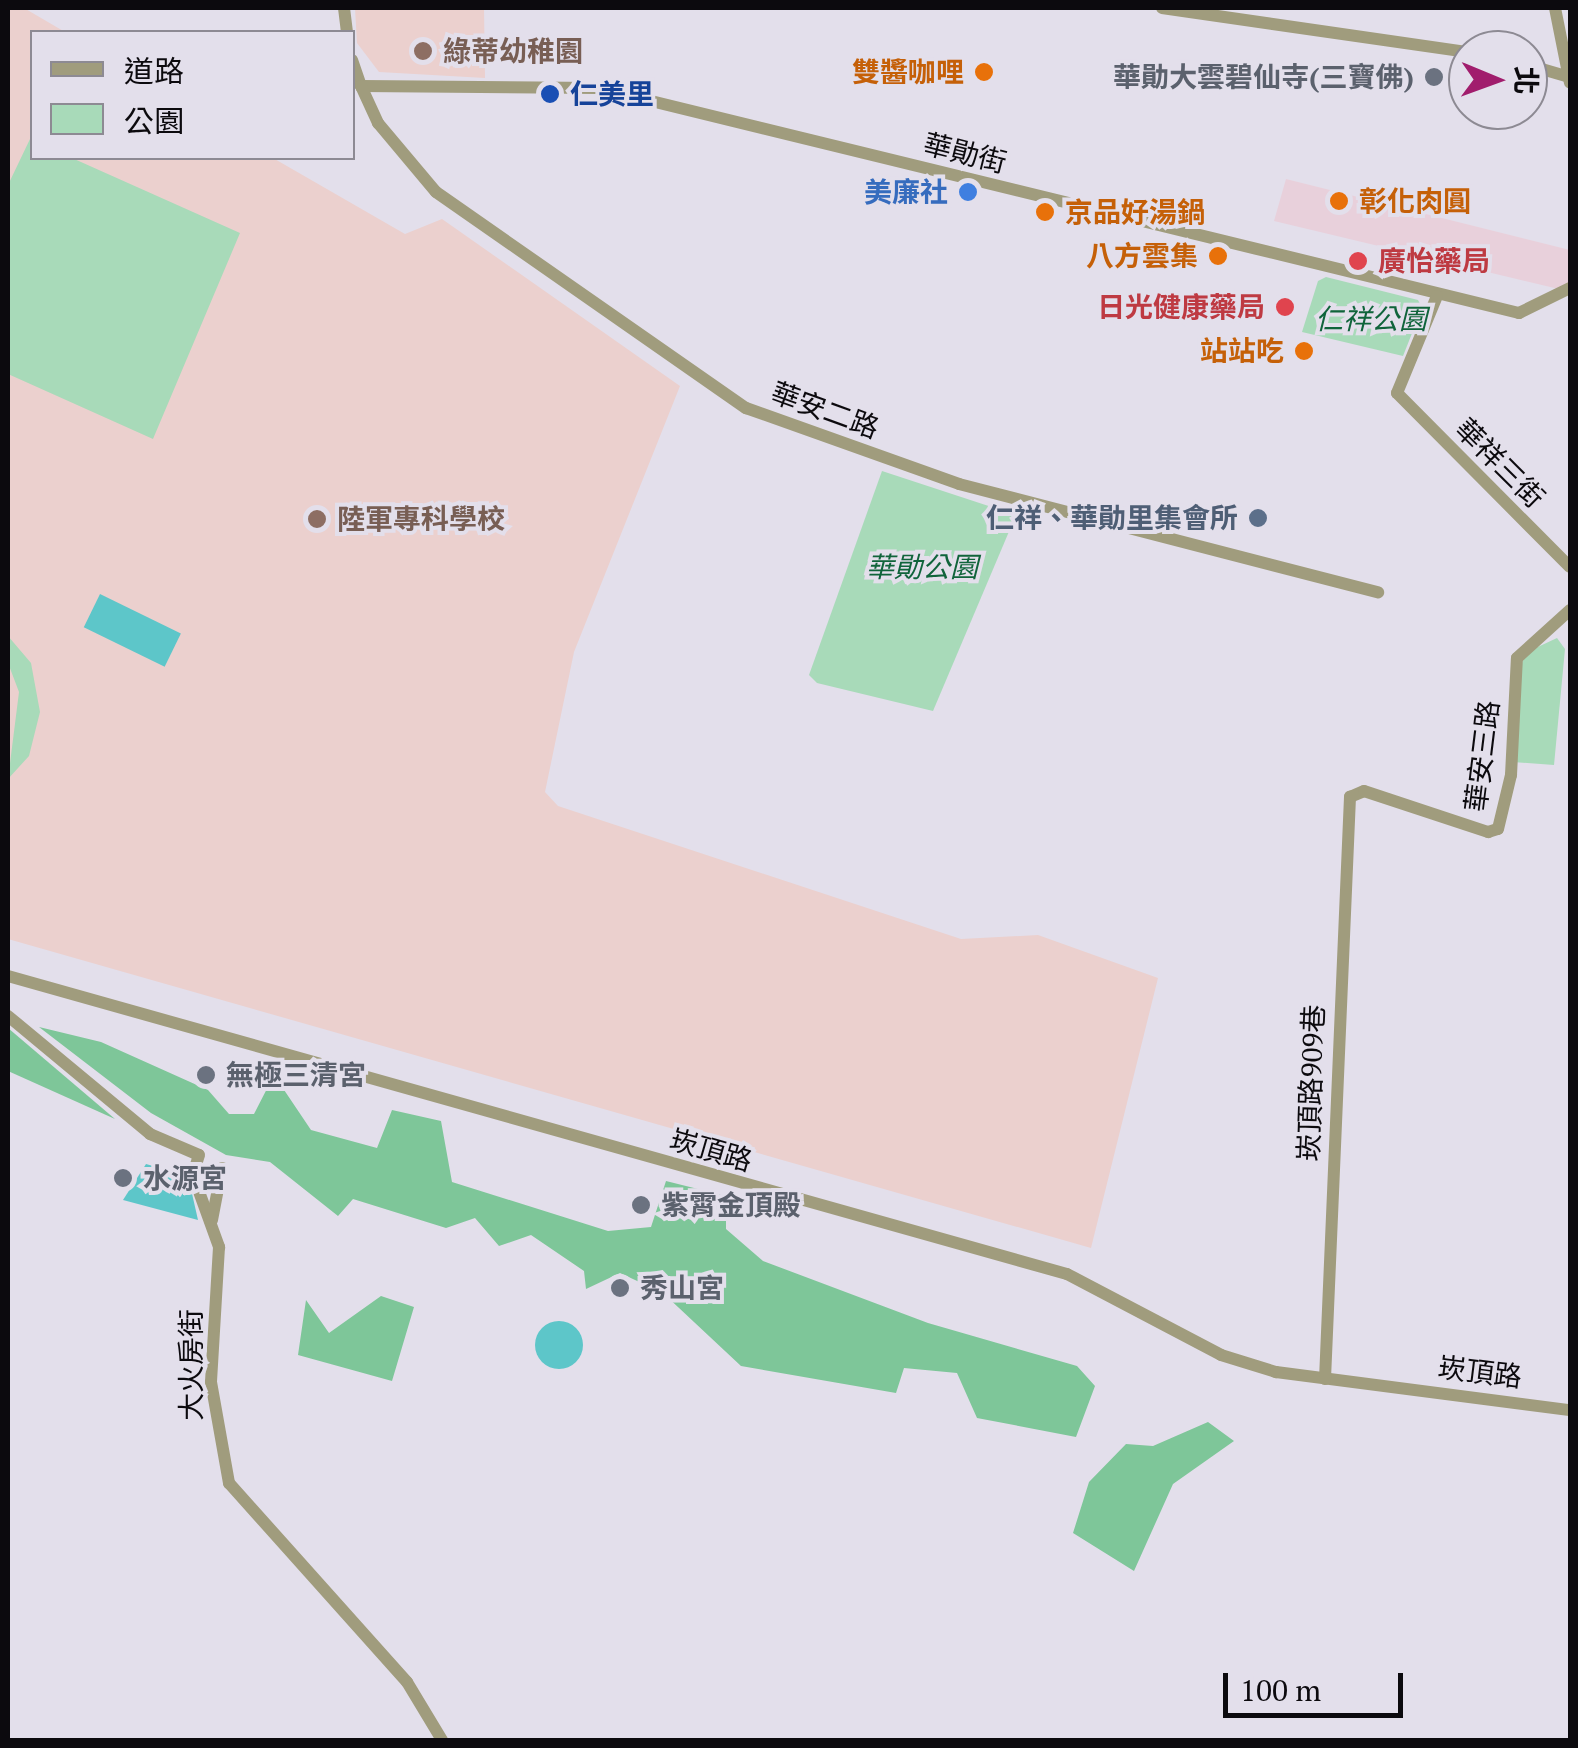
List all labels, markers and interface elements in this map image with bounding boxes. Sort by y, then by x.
legend [30,30,355,160]
north arrow [1448,30,1548,130]
place label: 綠蒂幼稚園 [443,34,583,68]
marker: 綠蒂幼稚園 [412,40,434,62]
text: 道路 [124,51,184,91]
place label: 雙醬咖哩 [852,55,964,89]
place label: 華勛大雲碧仙寺(三寶佛) [1113,60,1414,94]
marker: 雙醬咖哩 [973,61,995,83]
marker: 華勛大雲碧仙寺(三寶佛) [1423,66,1445,88]
text: 北 [1508,66,1545,95]
place label: 仁美里 [570,77,654,111]
marker: 仁美里 [539,83,561,105]
text: 公園 [124,101,184,141]
street label: 華勛街 [920,127,1010,179]
place label: 美廉社 [864,175,948,209]
marker: 美廉社 [957,181,979,203]
place label: 彰化肉圓 [1359,184,1471,218]
marker: 彰化肉圓 [1328,190,1350,212]
place label: 京品好湯鍋 [1065,195,1205,229]
marker: 京品好湯鍋 [1034,201,1056,223]
place label: 八方雲集 [1086,239,1198,273]
place label: 廣怡藥局 [1378,244,1490,278]
marker: 八方雲集 [1207,245,1229,267]
marker: 廣怡藥局 [1347,250,1369,272]
place label: 日光健康藥局 [1097,290,1265,324]
marker: 日光健康藥局 [1274,296,1296,318]
park label: 仁祥公園 [1315,302,1427,336]
place label: 站站吃 [1200,334,1284,368]
marker: 站站吃 [1293,340,1315,362]
street label: 華安二路 [767,375,883,445]
street label: 華祥三街 [1449,412,1551,514]
place label: 仁祥、華勛里集會所 [986,501,1238,535]
place label: 陸軍專科學校 [337,502,505,536]
marker: 仁祥、華勛里集會所 [1247,507,1269,529]
marker: 陸軍專科學校 [306,508,328,530]
park label: 華勛公園 [866,550,978,584]
street label: 華安三路 [1459,698,1505,814]
street label: 崁頂路909巷 [1291,1004,1331,1162]
place label: 無極三清宮 [226,1058,366,1092]
marker: 無極三清宮 [195,1064,217,1086]
street label: 崁頂路 [666,1122,756,1178]
place label: 水源宮 [143,1161,227,1195]
marker: 水源宮 [112,1167,134,1189]
place label: 紫霄金頂殿 [661,1188,801,1222]
marker: 紫霄金頂殿 [630,1194,652,1216]
place label: 秀山宮 [640,1271,724,1305]
marker: 秀山宮 [609,1277,631,1299]
street label: 大火房街 [174,1309,208,1421]
street label: 崁頂路 [1436,1350,1524,1394]
scale bar [1228,1653,1408,1715]
text: 100 m [1240,1670,1321,1710]

